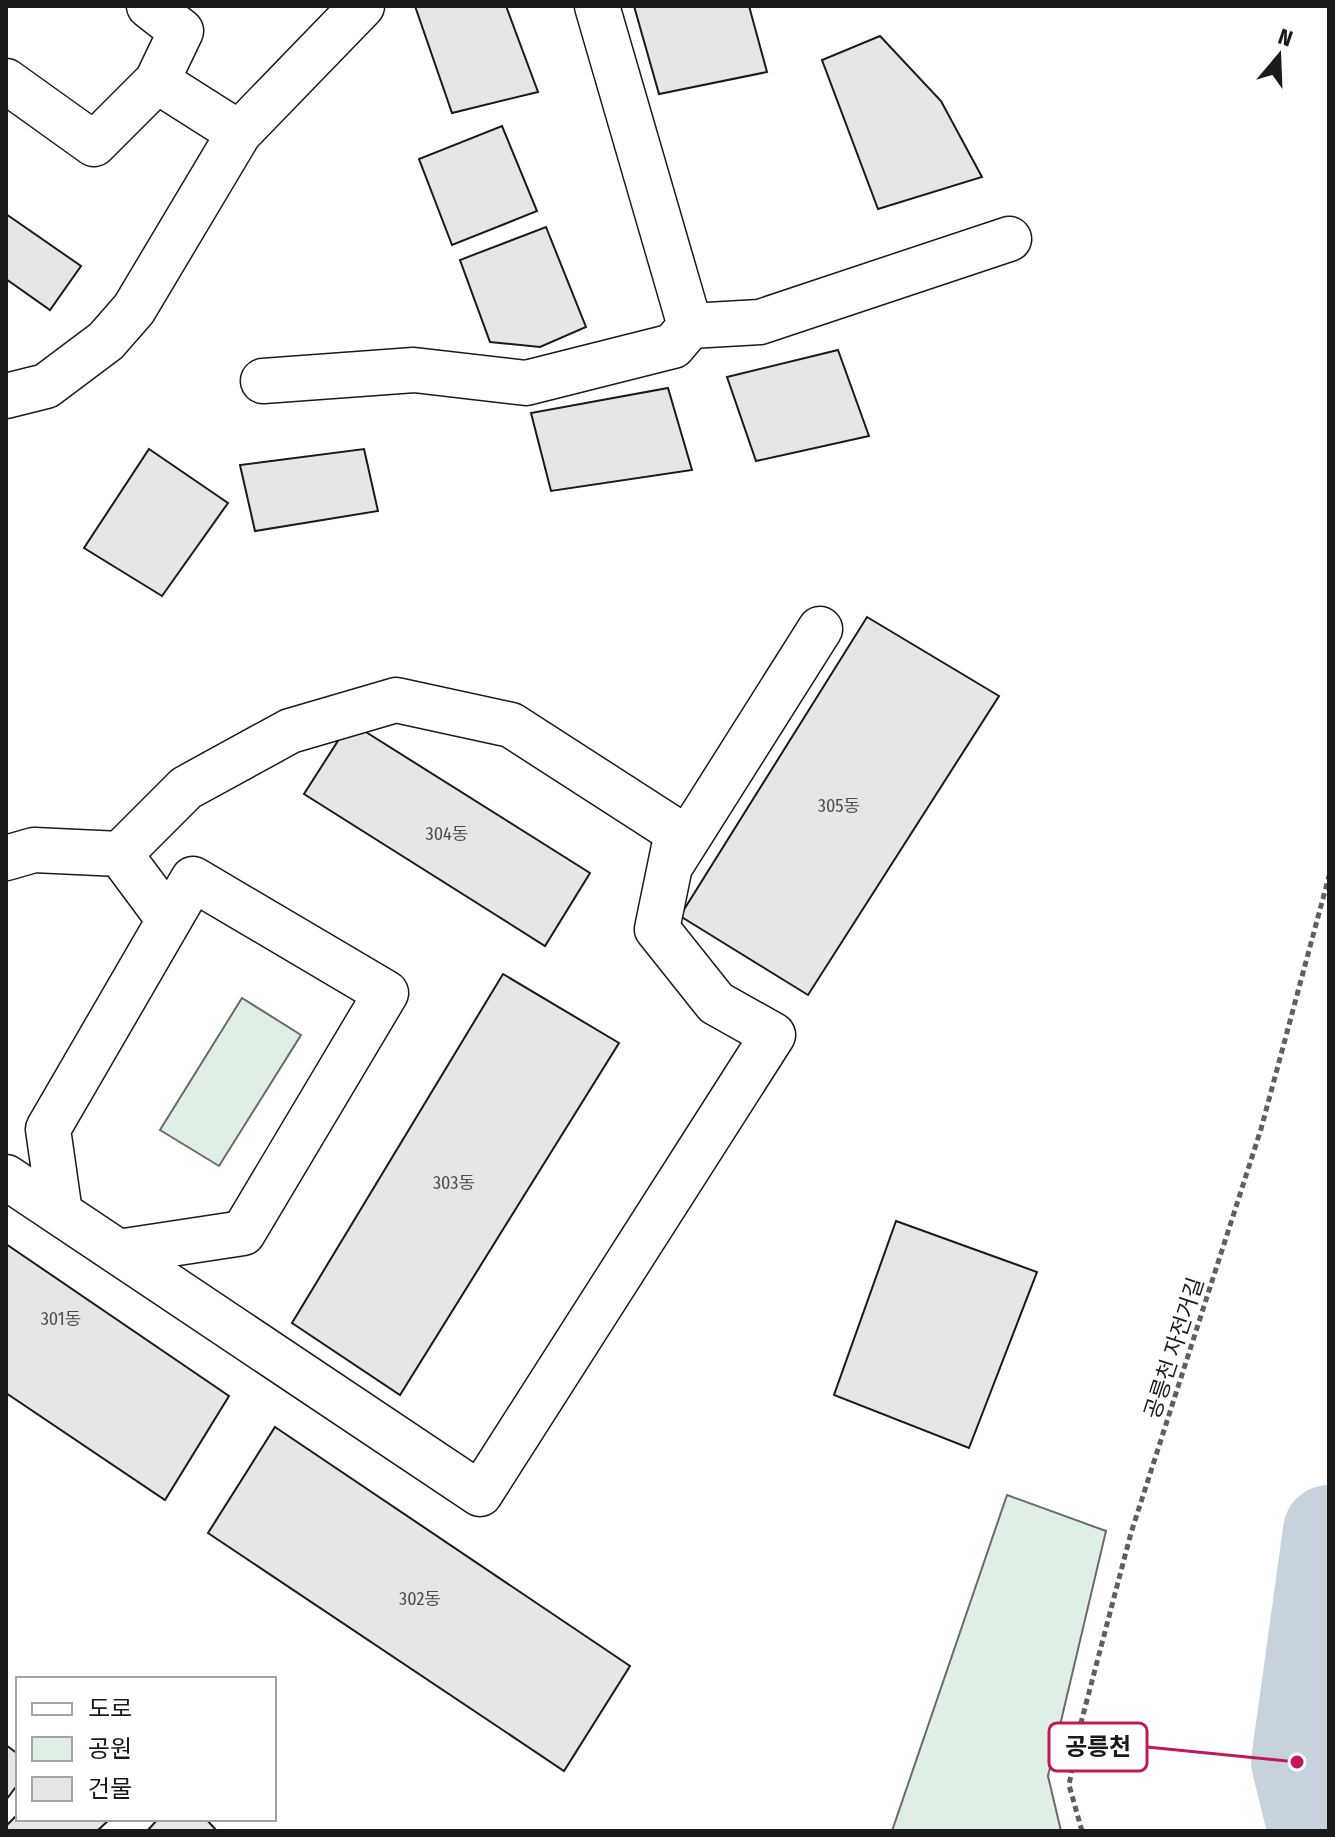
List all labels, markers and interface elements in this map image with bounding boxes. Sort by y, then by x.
north arrow [1239,16,1319,96]
text: N [1275,23,1296,52]
house number: 305동 [818,795,860,817]
house number: 304동 [426,823,468,845]
house number: 303동 [433,1172,475,1194]
street label: 공릉천 자전거길 [1138,1274,1210,1422]
house number: 301동 [41,1308,81,1330]
house number: 302동 [399,1588,441,1610]
legend [16,1677,276,1821]
text: 도로 [88,1695,132,1723]
callout: 공릉천 [1049,1723,1147,1771]
text: 공릉천 [1065,1733,1131,1761]
text: 공원 [88,1735,132,1763]
text: 건물 [88,1775,132,1803]

